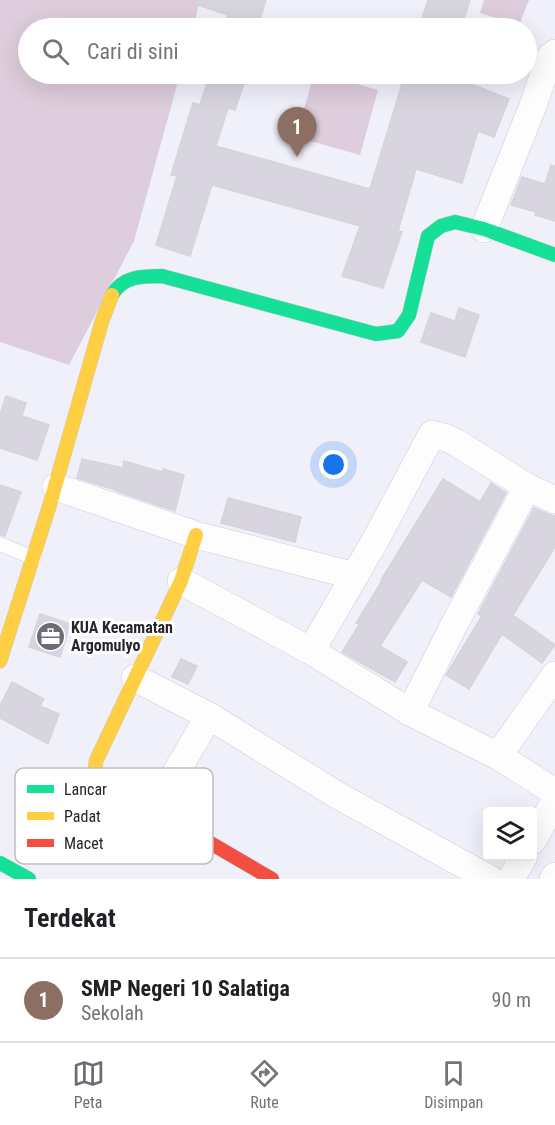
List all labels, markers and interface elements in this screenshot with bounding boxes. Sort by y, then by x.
search box [18,18,537,84]
icon: search [39,35,72,68]
text: Cari di sini [87,39,179,64]
pin: 1 [278,108,316,157]
your location [319,450,348,479]
place label: KUA Kecamatan Argomulyo [71,618,173,655]
office icon: KUA Kecamatan Argomulyo [34,620,66,652]
legend [15,768,213,864]
text: Lancar [64,780,107,799]
text: Padat [64,807,101,826]
map controls [483,807,537,861]
button: layers [483,807,537,861]
text: Macet [64,834,104,853]
text: Terdekat [24,903,116,933]
text: SMP Negeri 10 Salatiga [81,976,290,1001]
text: 1 [38,988,49,1012]
text: 90 m [492,988,531,1012]
text: Sekolah [81,1001,144,1025]
tab: Peta [72,1057,105,1112]
tab: Rute [248,1057,281,1112]
tab: Disimpan [424,1057,483,1112]

